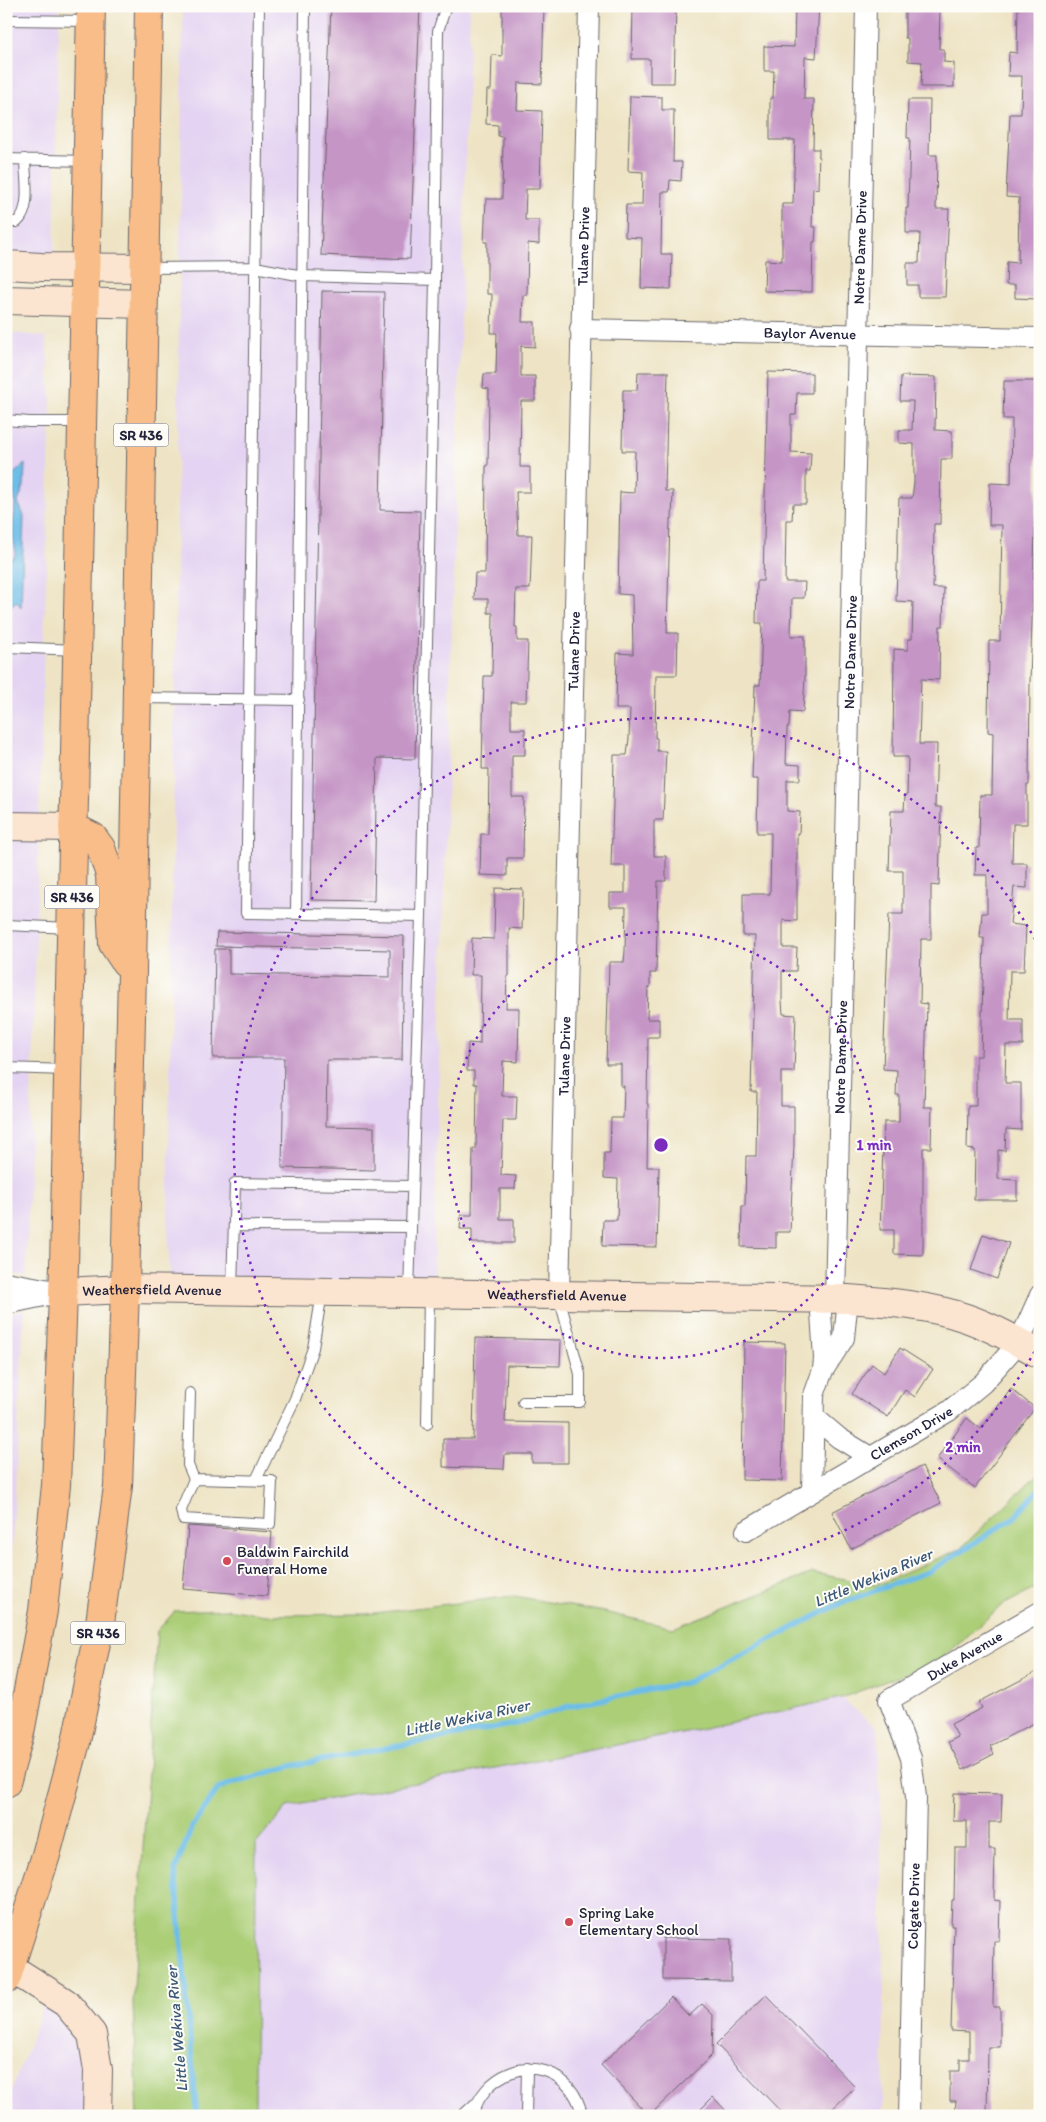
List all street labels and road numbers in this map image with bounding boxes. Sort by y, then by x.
street label: Notre Dame Drive [850,190,871,304]
street label: Tulane Drive [573,206,593,286]
street label: Baylor Avenue [763,324,856,343]
road number: SR 436 [114,424,168,446]
street label: Notre Dame Drive [840,595,861,709]
street label: Tulane Drive [564,611,584,691]
road number: SR 436 [44,886,100,909]
street label: Notre Dame Drive [830,1000,851,1114]
street label: Tulane Drive [555,1016,574,1096]
street label: Weathersfield Avenue [82,1280,222,1300]
street label: Weathersfield Avenue [487,1285,627,1305]
street label: Clemson Drive [867,1402,956,1465]
road number: SR 436 [70,1622,126,1645]
street label: Duke Avenue [924,1627,1006,1685]
street label: Colgate Drive [904,1863,924,1950]

